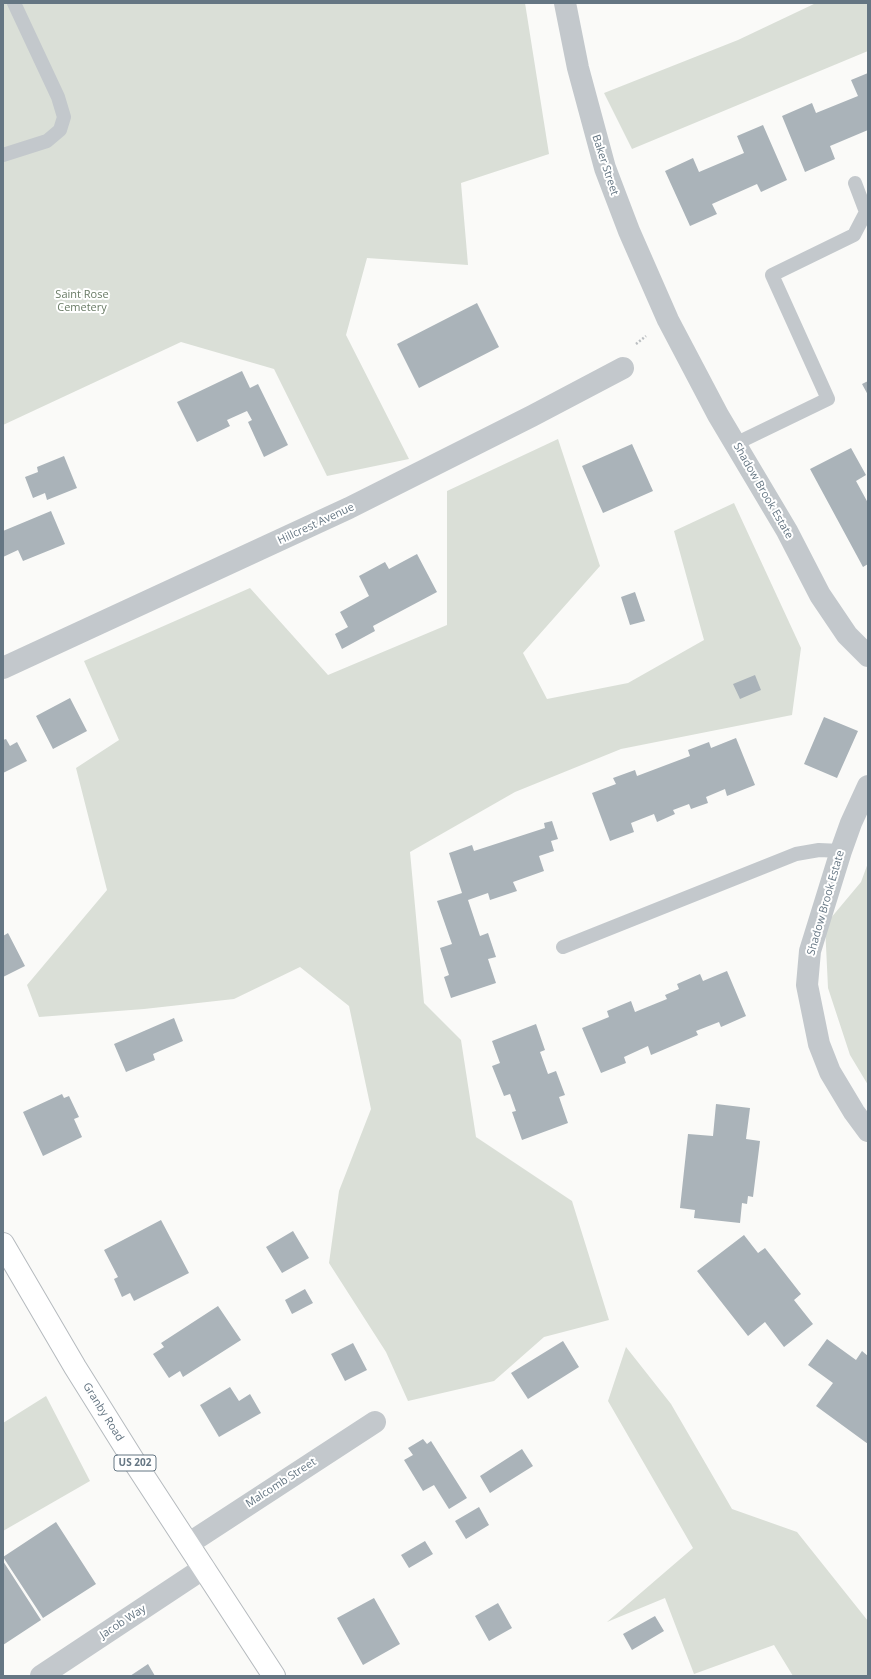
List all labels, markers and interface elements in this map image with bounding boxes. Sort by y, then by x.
street label: Baker Street [589,133,621,197]
park label: Saint Rose Cemetery [55,288,109,314]
street label: Shadow Brook Estate [730,441,796,541]
street label: Hillcrest Avenue [276,501,356,547]
street label: Shadow Brook Estate [805,849,847,957]
street label: Granby Road [80,1380,126,1444]
road number: US 202 [114,1455,156,1471]
street label: Malcomb Street [243,1455,319,1511]
street label: Jacob Way [97,1602,149,1642]

